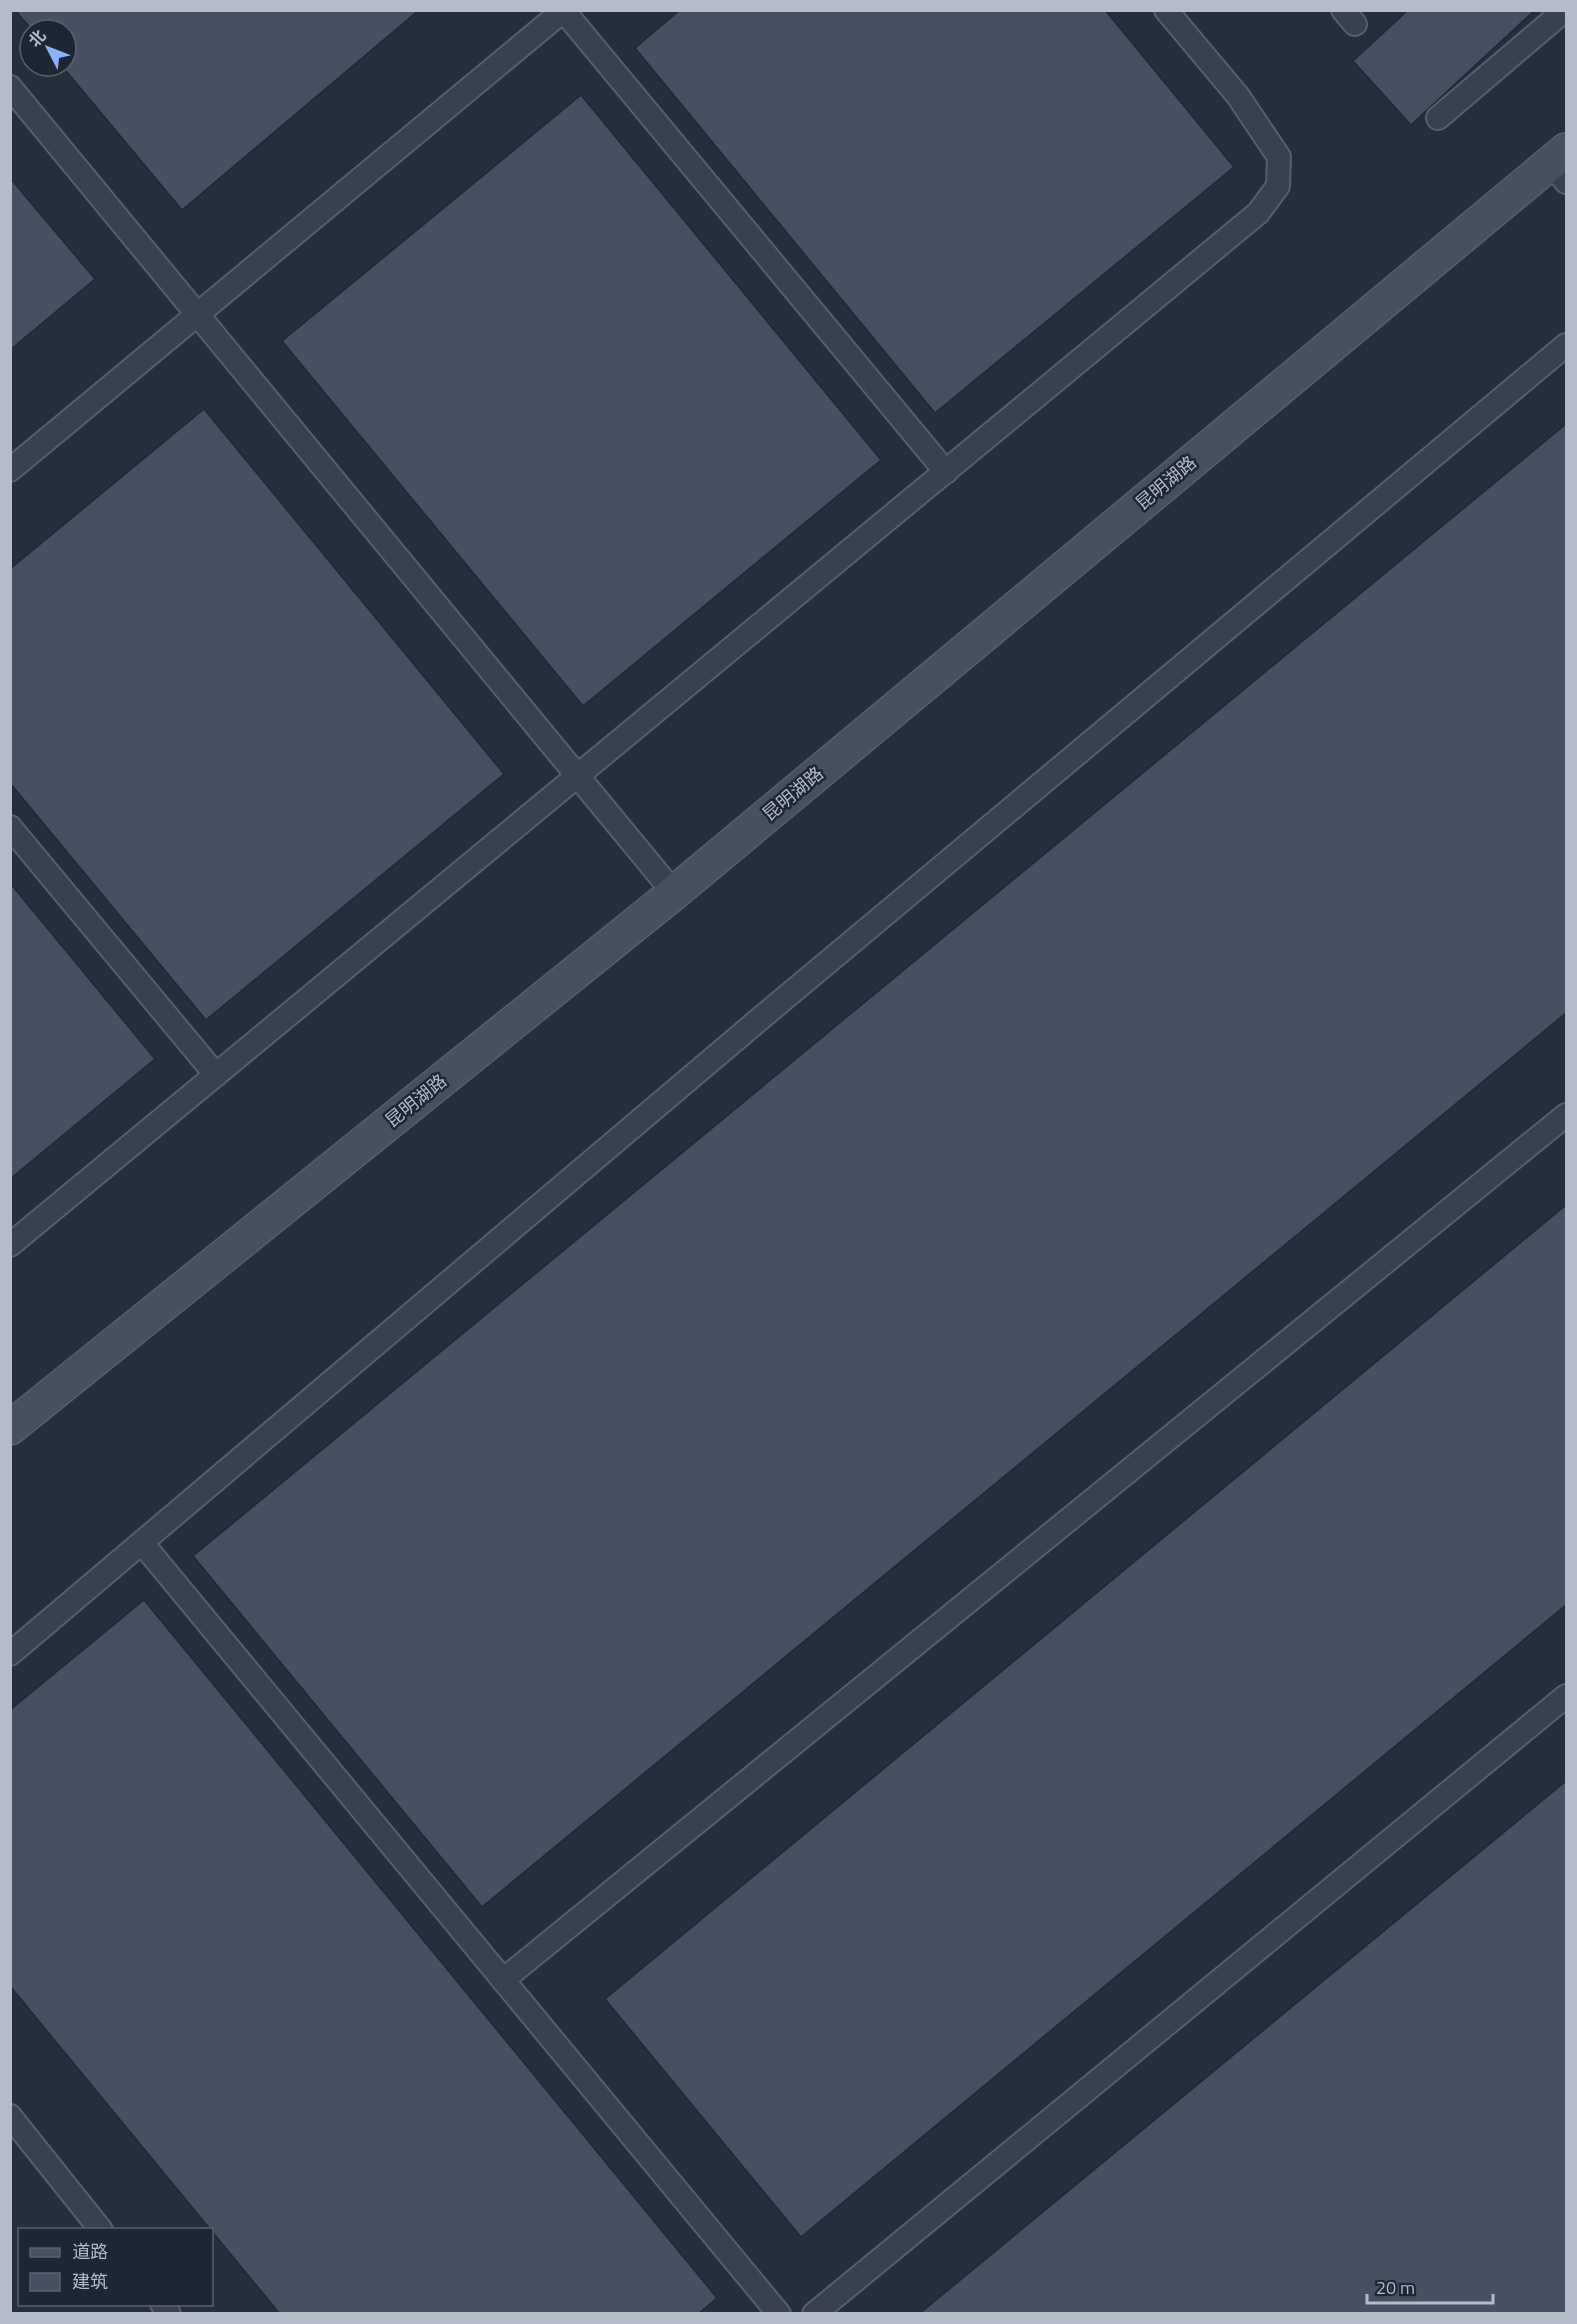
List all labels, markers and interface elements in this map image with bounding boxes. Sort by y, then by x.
north arrow [18,18,78,78]
text: 北 [23,24,51,52]
street label: 昆明湖路 [1129,449,1202,516]
street label: 昆明湖路 [756,760,829,827]
street label: 昆明湖路 [379,1067,452,1134]
legend [18,2228,213,2306]
text: 道路 [72,2238,108,2265]
scale bar [1367,2267,1493,2305]
text: 建筑 [72,2268,108,2295]
text: 20 m [1376,2274,1415,2301]

